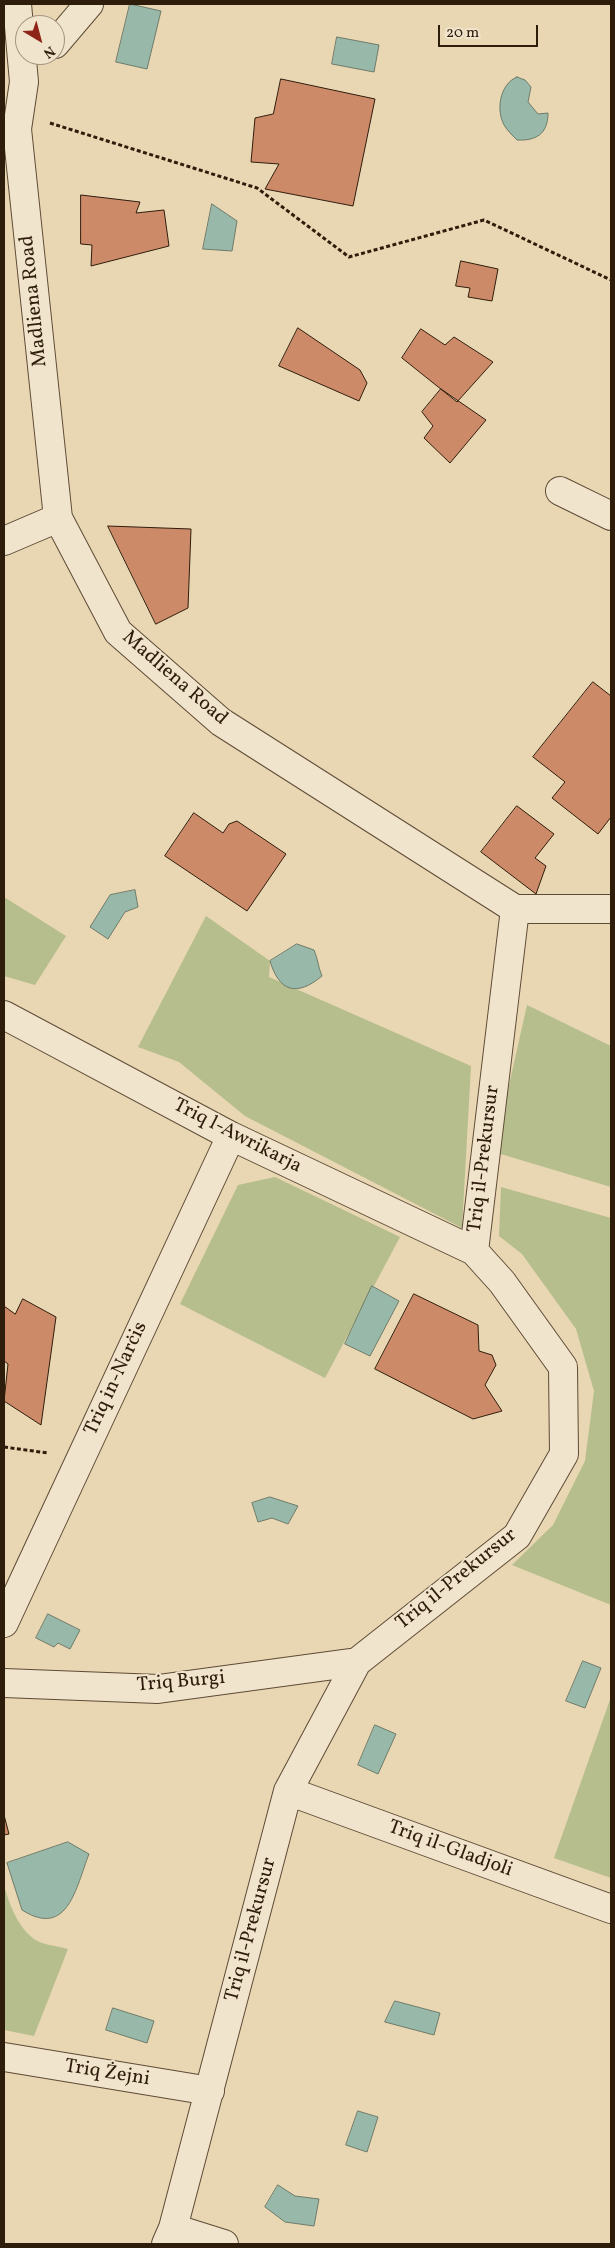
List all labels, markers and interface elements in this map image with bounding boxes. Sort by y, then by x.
north arrow [15,15,65,65]
scale bar [440,15,540,47]
text: 20 m [446,23,479,44]
text: N [39,41,59,62]
street label: Madliena Road [16,234,54,368]
street label: Madliena Road [116,627,232,731]
street label: Triq il-Prekursur [464,1084,506,1234]
street label: Triq l-Awrikarja [169,1094,305,1180]
street label: Triq in-Narċis [80,1318,154,1440]
street label: Triq il-Prekursur [392,1524,522,1636]
street label: Triq Burgi [136,1667,226,1699]
street label: Triq il-Gladjoli [384,1816,516,1884]
street label: Triq il-Prekursur [221,1855,283,2005]
street label: Triq Żejni [63,2055,151,2093]

